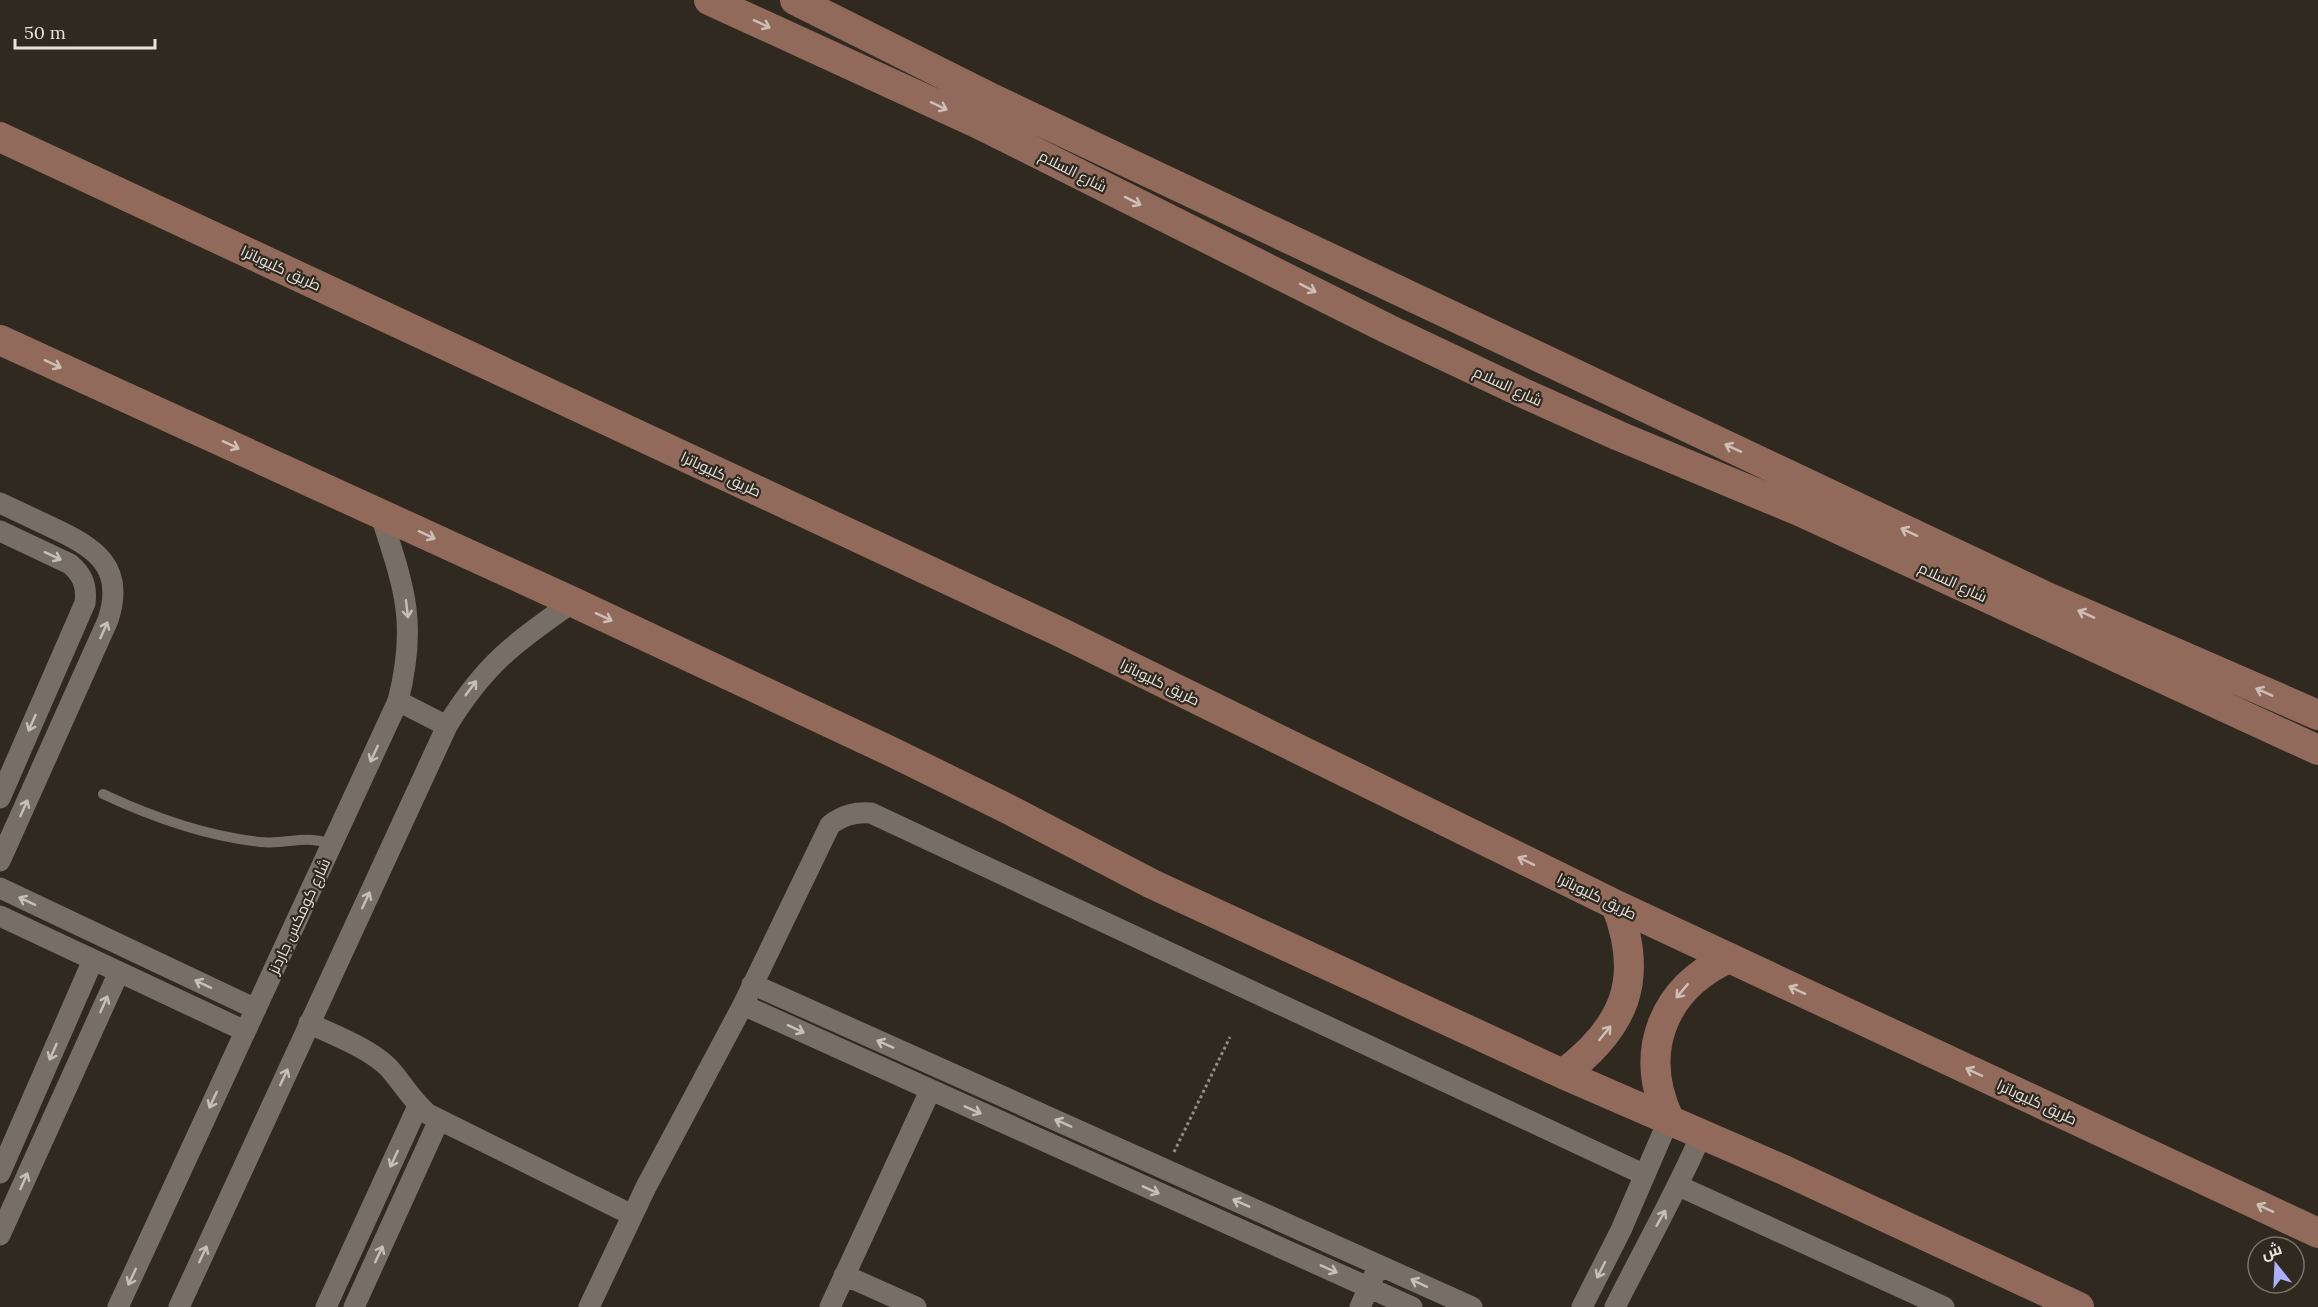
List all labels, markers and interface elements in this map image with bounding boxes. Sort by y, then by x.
scale bar [15,12,154,50]
one-way arrow [753,19,771,31]
text: 50 m [24,21,66,44]
one-way arrow [930,100,948,112]
street label: شارع السلام [1035,146,1110,198]
one-way arrow [1124,196,1142,207]
street label: طريق كليوباترا [237,241,324,296]
one-way arrow [1298,283,1316,295]
one-way arrow [44,359,62,370]
street label: شارع السلام [1470,362,1545,412]
one-way arrow [221,440,239,451]
one-way arrow [1724,442,1742,454]
street label: طريق كليوباترا [677,447,764,502]
one-way arrow [1900,525,1918,537]
one-way arrow [418,529,436,541]
one-way arrow [44,550,62,562]
street label: شارع السلام [1915,558,1990,608]
one-way arrow [402,599,413,619]
one-way arrow [2077,608,2095,619]
one-way arrow [595,611,613,623]
one-way arrow [99,621,110,639]
street label: طريق كليوباترا [1117,655,1203,710]
one-way arrow [465,680,478,696]
one-way arrow [2256,686,2274,697]
one-way arrow [26,714,38,732]
one-way arrow [367,745,379,763]
one-way arrow [19,799,30,818]
street label: شارع كومكس جاردنز [263,855,336,979]
one-way arrow [1518,855,1536,867]
street label: طريق كليوباترا [1554,869,1640,924]
one-way arrow [361,891,373,909]
one-way arrow [18,894,36,906]
one-way arrow [194,977,212,989]
one-way arrow [1675,983,1689,998]
one-way arrow [1789,983,1807,995]
one-way arrow [99,995,111,1013]
one-way arrow [786,1024,804,1036]
one-way arrow [1598,1025,1611,1041]
one-way arrow [876,1037,894,1049]
one-way arrow [47,1042,58,1061]
one-way arrow [1966,1066,1984,1078]
one-way arrow [279,1068,291,1086]
street label: طريق كليوباترا [1993,1075,2080,1130]
one-way arrow [207,1091,218,1109]
one-way arrow [964,1105,982,1116]
one-way arrow [1054,1117,1072,1129]
one-way arrow [387,1150,399,1168]
one-way arrow [19,1173,30,1191]
one-way arrow [1142,1184,1160,1196]
one-way arrow [1232,1197,1250,1208]
one-way arrow [2256,1202,2275,1213]
one-way arrow [1655,1210,1667,1227]
north arrow [2246,1235,2306,1295]
text: ش [2259,1238,2284,1263]
one-way arrow [198,1245,209,1263]
one-way arrow [373,1245,385,1263]
one-way arrow [1594,1261,1606,1279]
one-way arrow [1320,1264,1338,1276]
one-way arrow [126,1268,137,1286]
one-way arrow [1410,1276,1428,1288]

